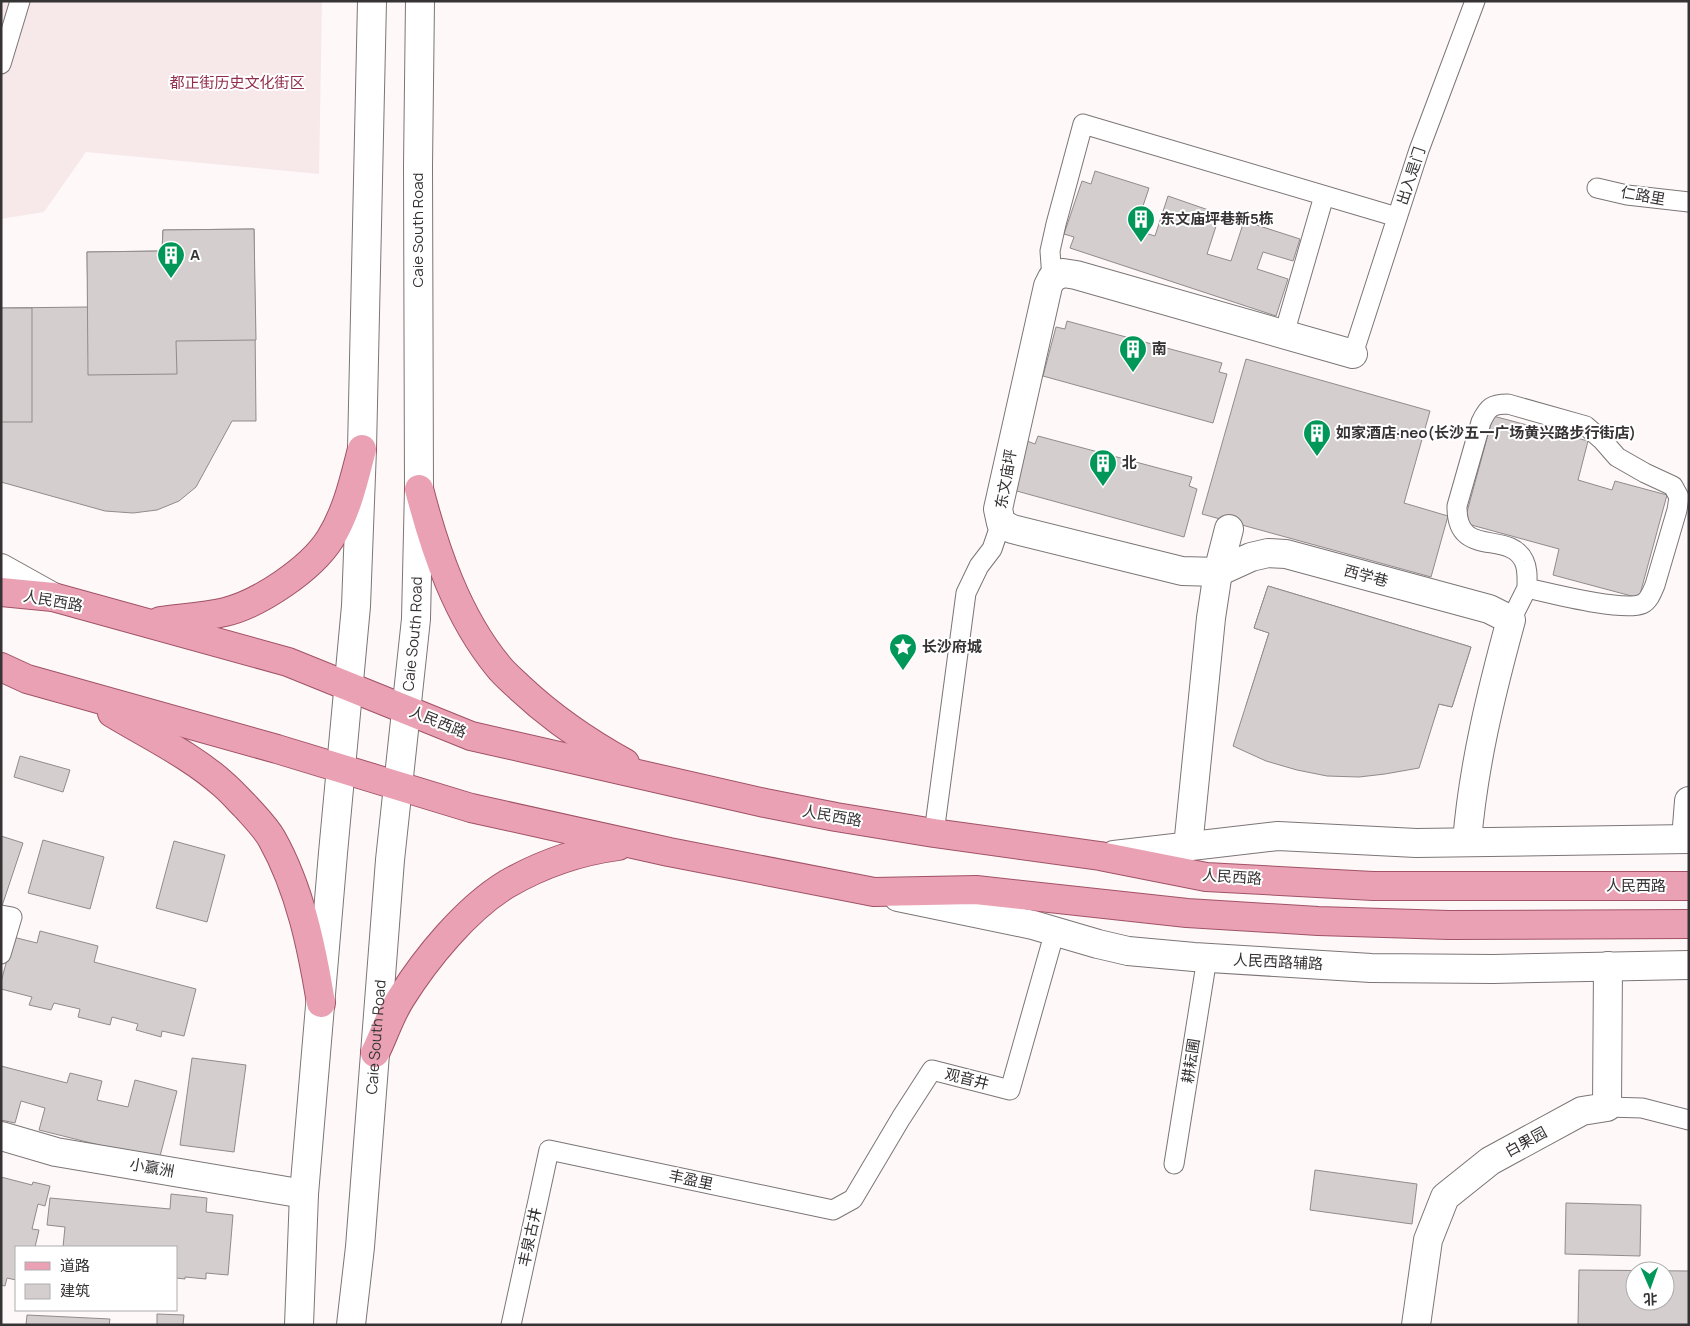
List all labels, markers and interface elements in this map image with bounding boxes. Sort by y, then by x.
park label: 都正街历史文化街区 [169,72,305,93]
street label: 出入是门 [1391,144,1430,208]
street label: Caie South Road [407,173,428,287]
street label: 仁路里 [1619,181,1667,210]
building icon: 东文庙坪巷新5栋 [1126,204,1156,243]
place label: 东文庙坪巷新5栋 [1160,208,1274,229]
building icon: A [156,240,186,279]
place label: A [190,244,200,265]
building icon: 南 [1118,334,1148,373]
place label: 南 [1152,338,1167,359]
building icon: 如家酒店·neo(长沙五一广场黄兴路步行街店) [1302,418,1332,457]
place label: 如家酒店·neo(长沙五一广场黄兴路步行街店) [1336,422,1636,443]
street label: 东文庙坪 [990,448,1021,510]
building icon: 北 [1088,448,1118,487]
place label: 北 [1122,452,1137,473]
street label: 西学巷 [1342,560,1391,591]
street label: Caie South Road [397,576,427,692]
street label: 人民西路 [22,585,84,616]
place icon: 长沙府城 [888,632,918,671]
place label: 长沙府城 [922,636,982,657]
street label: 人民西路 [406,701,470,743]
street label: 人民西路 [801,800,863,831]
street label: 人民西路 [1201,864,1263,889]
street label: 人民西路 [1606,875,1666,896]
street label: 人民西路辅路 [1233,949,1324,974]
street label: Caie South Road [361,979,391,1095]
street label: 耕耘圃 [1177,1037,1204,1085]
street label: 观音井 [943,1063,992,1094]
street label: 白果园 [1501,1121,1551,1162]
street label: 小赢洲 [128,1153,176,1182]
street label: 丰盈里 [667,1165,715,1194]
street label: 丰泉古井 [513,1205,546,1268]
legend [15,1246,178,1311]
text: 道路 [60,1255,90,1276]
north arrow [1625,1261,1675,1311]
text: 建筑 [60,1280,90,1301]
text: 北 [1643,1290,1658,1309]

